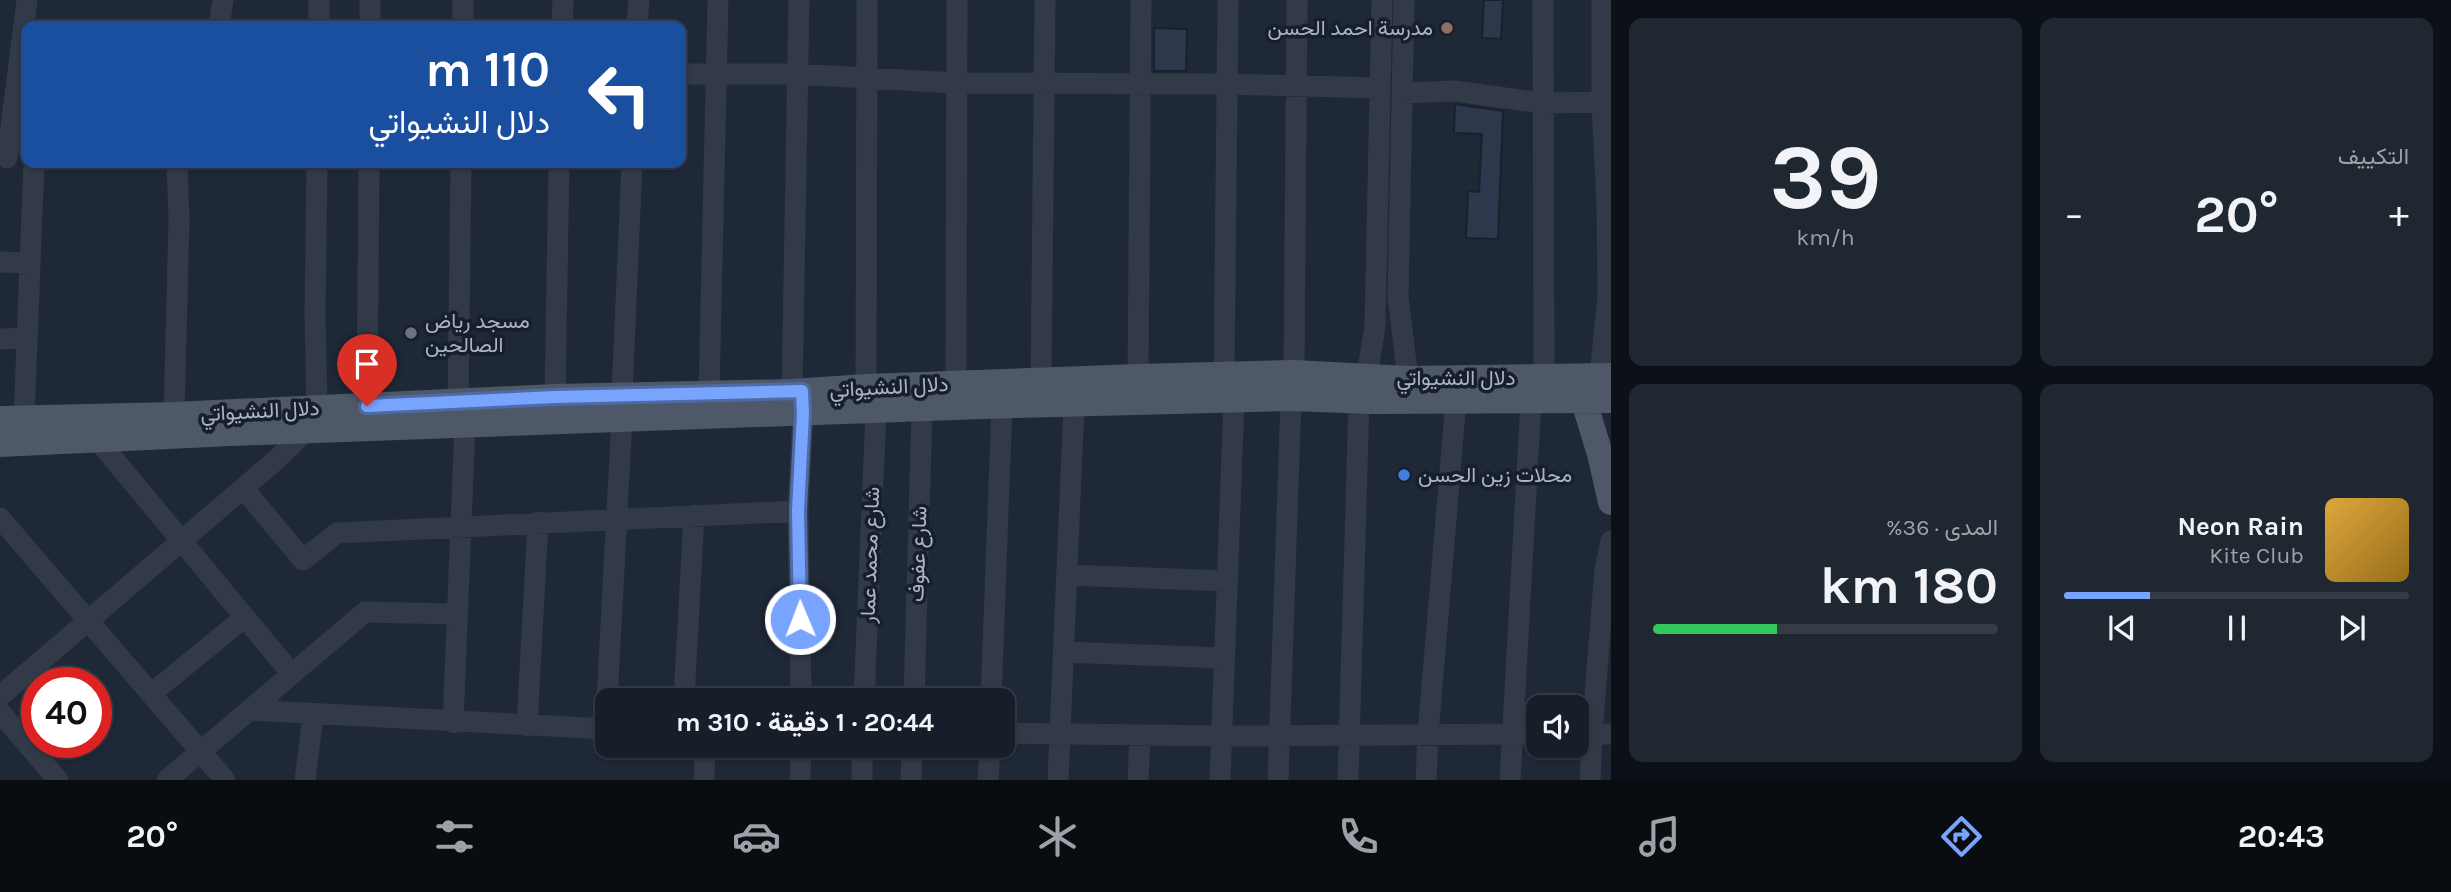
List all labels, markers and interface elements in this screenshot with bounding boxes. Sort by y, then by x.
place label: مدرسة احمد الحسن [1267,16,1433,41]
marker: مدرسة احمد الحسن [1439,20,1455,36]
text: 110 m [425,41,550,98]
icon: left [574,49,665,140]
text: دلال النشيواتي [368,104,550,141]
text: 39 [1769,125,1882,231]
text: التكييف [2338,143,2409,170]
text: 20° [2194,184,2279,245]
text: − [2064,192,2084,237]
text: + [2389,192,2409,237]
text: km/h [1796,224,1855,251]
place label: مسجد رياض الصالحين [425,309,530,357]
marker: مسجد رياض الصالحين [403,325,419,341]
pin [337,334,397,406]
icon: arrive [348,345,386,383]
street label: دلال النشيواتي [1396,366,1516,395]
street label: دلال النشيواتي [829,372,949,407]
street label: دلال النشيواتي [200,396,320,431]
place label: محلات زين الحسن [1418,463,1572,488]
marker: محلات زين الحسن [1396,467,1412,483]
street label: شارع محمد عمار [856,486,886,625]
street label: شارع عفوف [904,506,934,603]
text: Neon Rain [2177,511,2304,542]
text: المدى · 36% [1886,514,1998,541]
text: Kite Club [2209,542,2304,569]
text: 180 km [1820,555,1998,616]
position arrow [763,582,837,656]
icon: previous [2103,609,2141,647]
icon: pause [2218,609,2256,647]
icon: next [2333,609,2371,647]
speed limit sign: 40 [21,667,112,758]
map controls [1526,695,1589,758]
button: sound [1526,695,1589,758]
text: 20:44 · 1 دقيقة · 310 m [676,707,934,738]
icon: filters [430,812,479,861]
icon: car [732,812,781,861]
icon: climate [1033,812,1082,861]
icon: phone [1334,812,1383,861]
icon: music [1635,812,1684,861]
icon: directions [1937,812,1986,861]
text: 20° [126,818,178,855]
text: 20:43 [2238,818,2325,855]

